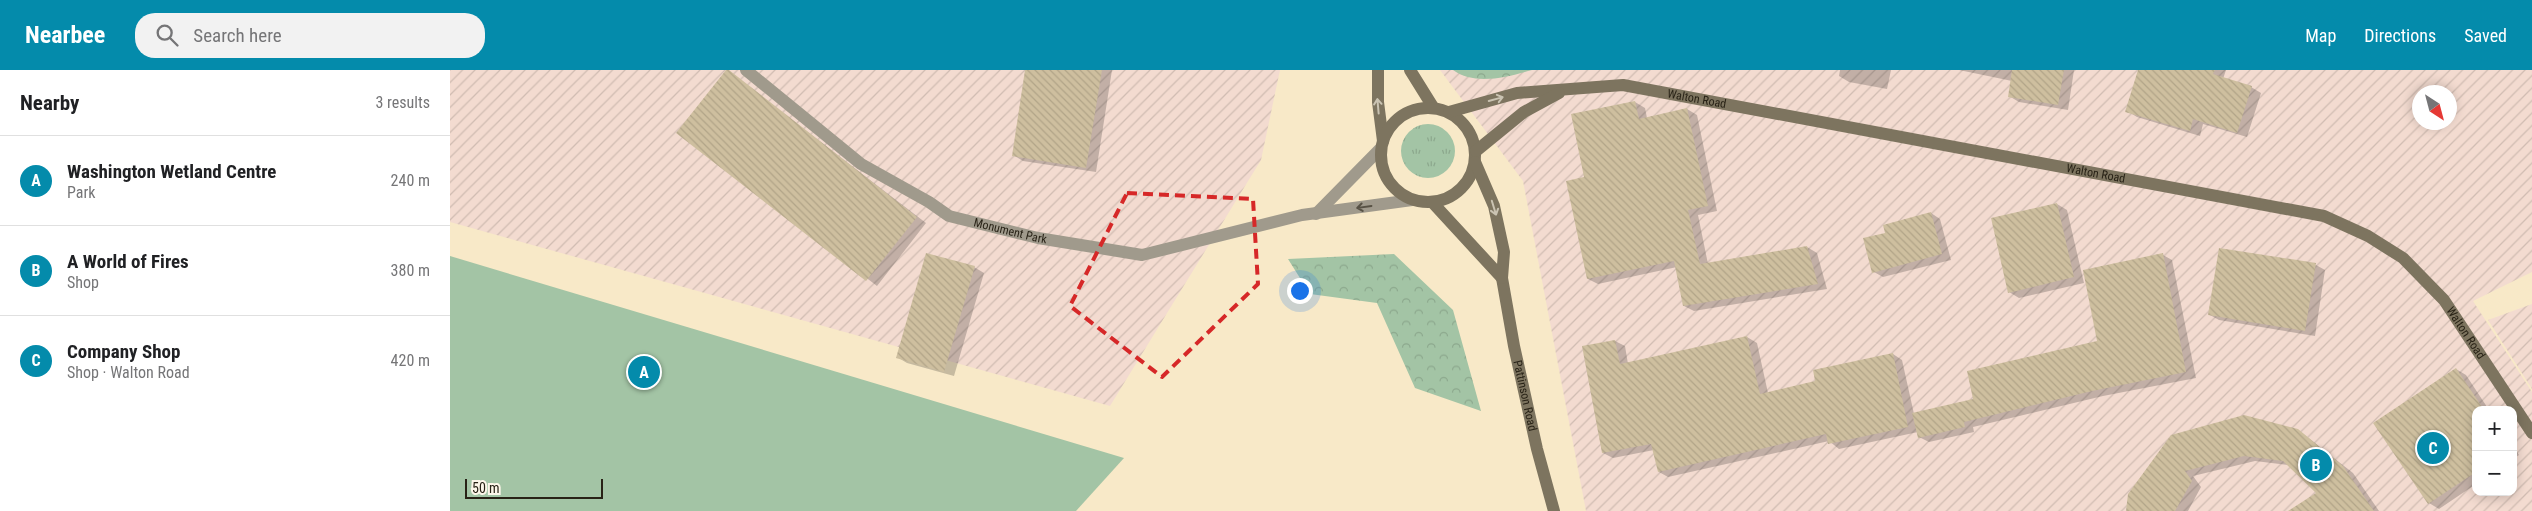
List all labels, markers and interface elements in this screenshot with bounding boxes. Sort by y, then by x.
search box [135,13,485,58]
text: Nearbee [25,21,105,49]
icon: search [153,21,181,49]
text: Search here [193,24,282,47]
text: Map [2305,25,2336,46]
text: Directions [2364,25,2436,46]
text: Saved [2464,25,2507,46]
north arrow [2412,85,2457,130]
street label: Walton Road [1666,86,1727,111]
text: Nearby [20,91,79,115]
text: 3 results [375,93,430,112]
one-way arrow [1487,93,1503,103]
one-way arrow [1374,98,1383,114]
text: Washington Wetland Centre [67,160,276,183]
street label: Walton Road [2065,161,2127,186]
text: A [31,171,41,190]
text: 240 m [391,171,430,190]
text: Park [67,183,96,202]
one-way arrow [1489,199,1499,215]
one-way arrow [1357,202,1373,212]
street label: Monument Park [972,215,1049,246]
text: A World of Fires [67,250,189,273]
text: B [32,261,40,280]
text: 380 m [391,261,430,280]
text: Shop [67,273,99,292]
your location [1287,278,1313,304]
street label: Walton Road [2444,304,2488,362]
text: Company Shop [67,340,180,363]
text: C [31,351,41,370]
text: 420 m [391,351,430,370]
pin: A [628,353,660,391]
street label: Pattinson Road [1510,359,1540,432]
text: Shop · Walton Road [67,363,190,382]
map controls [2472,406,2517,496]
button: + [2472,406,2517,451]
pin: C [2417,429,2449,467]
pin: B [2300,446,2332,484]
button: − [2472,451,2517,496]
scale bar [465,476,602,499]
text: 50 m [472,480,500,496]

